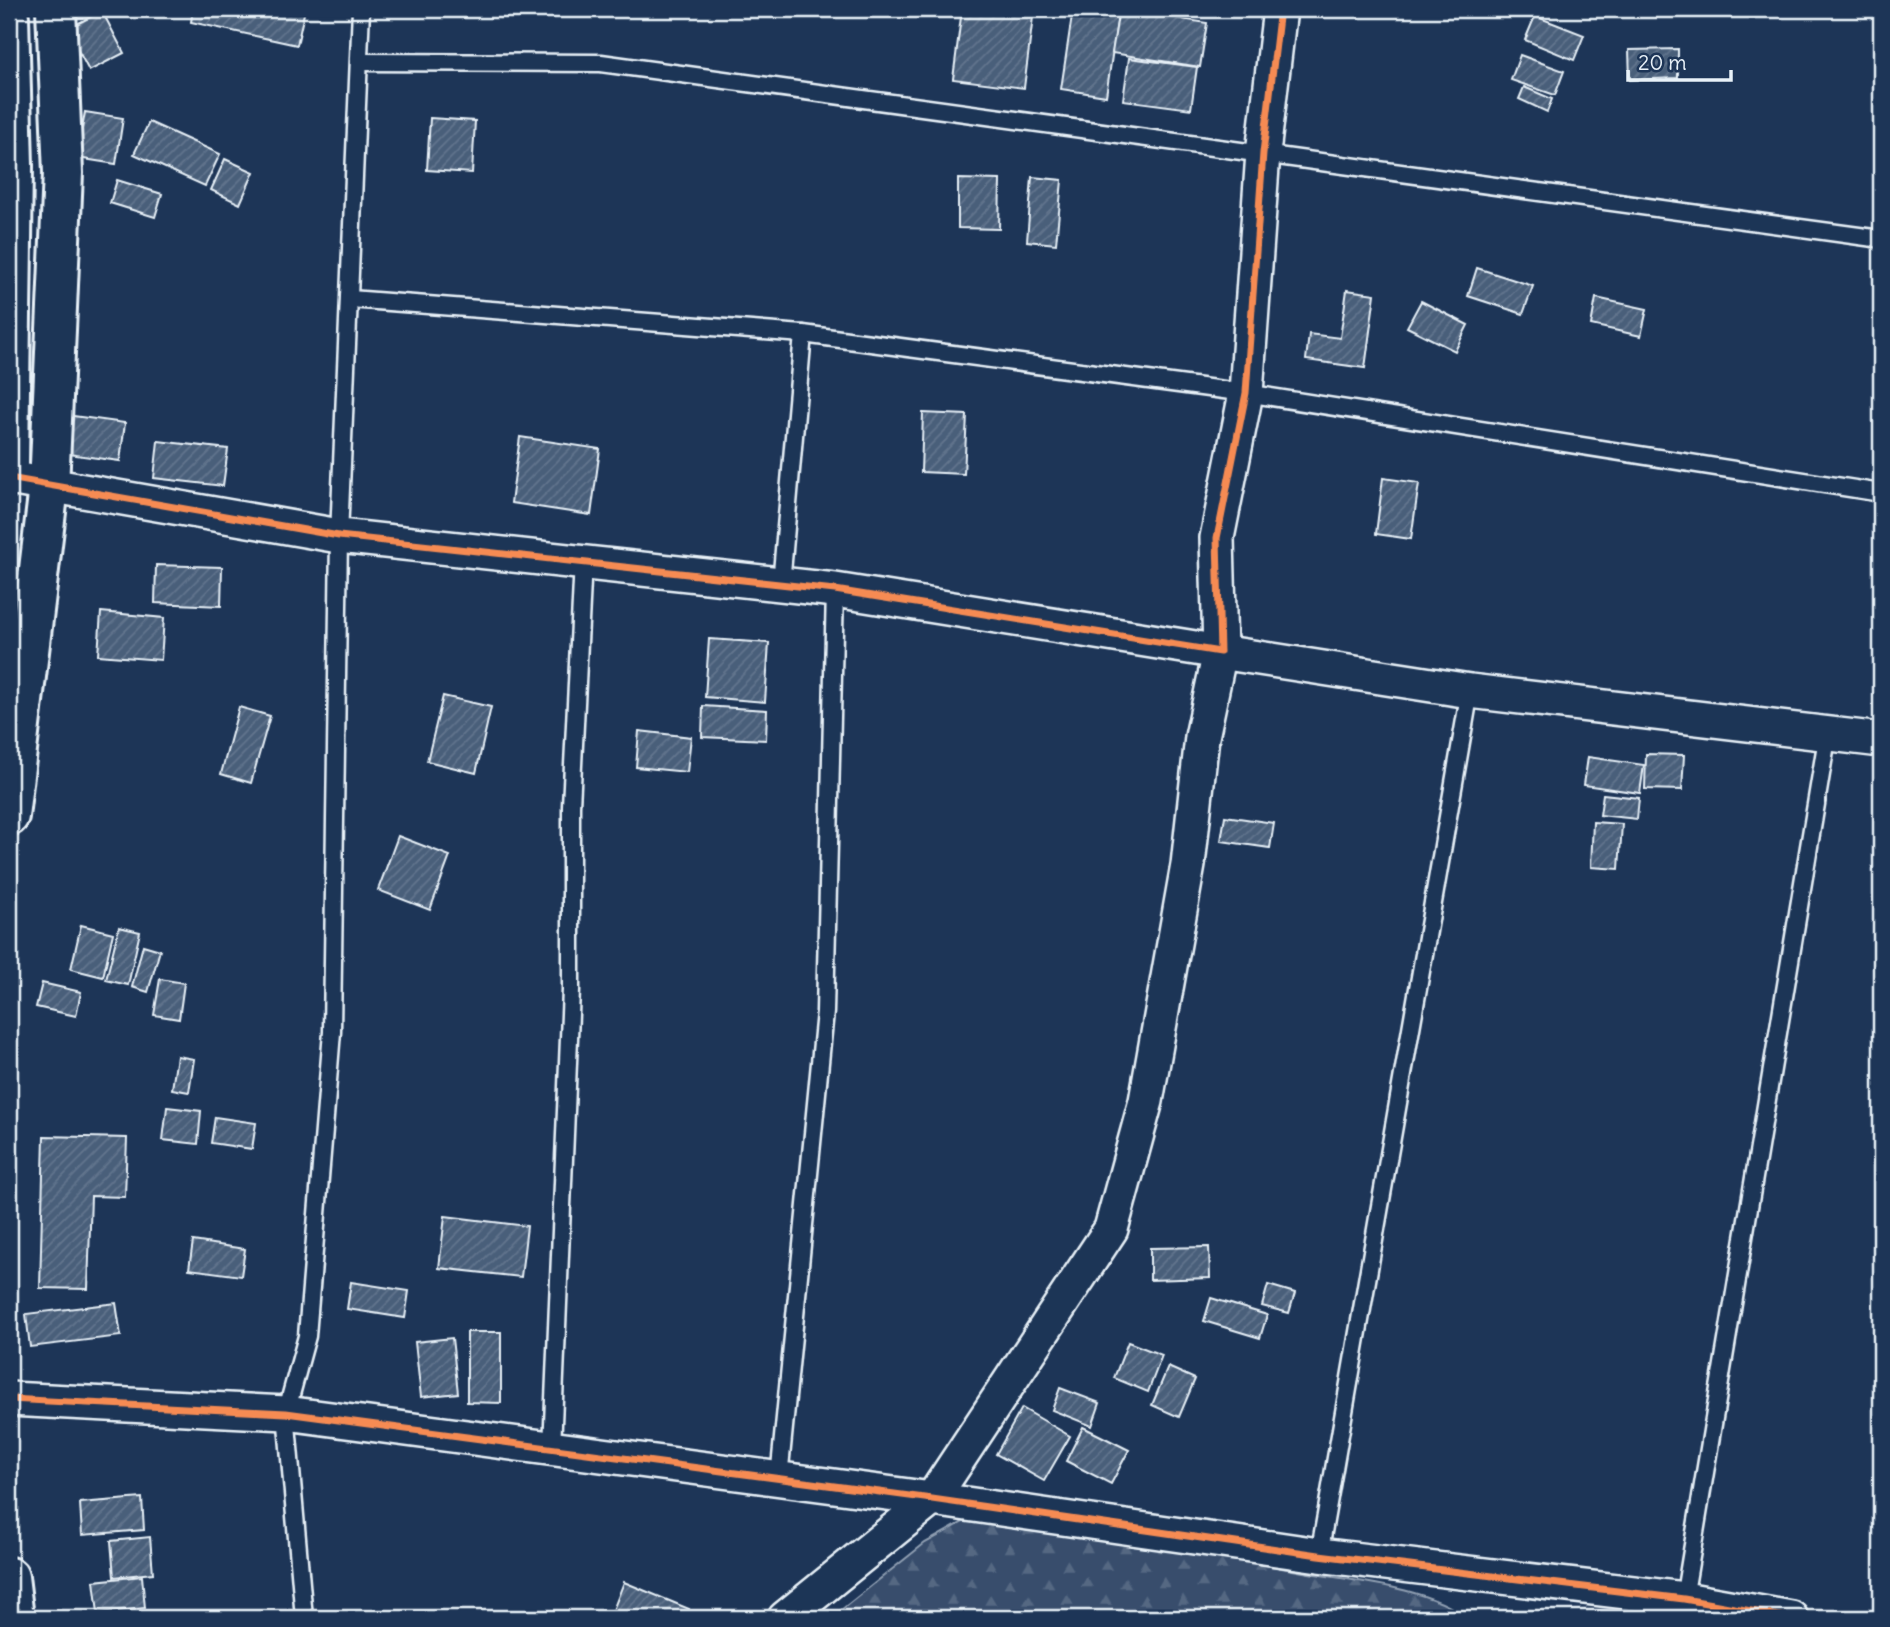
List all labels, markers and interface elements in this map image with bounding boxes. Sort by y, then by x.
scale bar [1628,38,1731,82]
text: 20 m [1638,49,1687,76]

